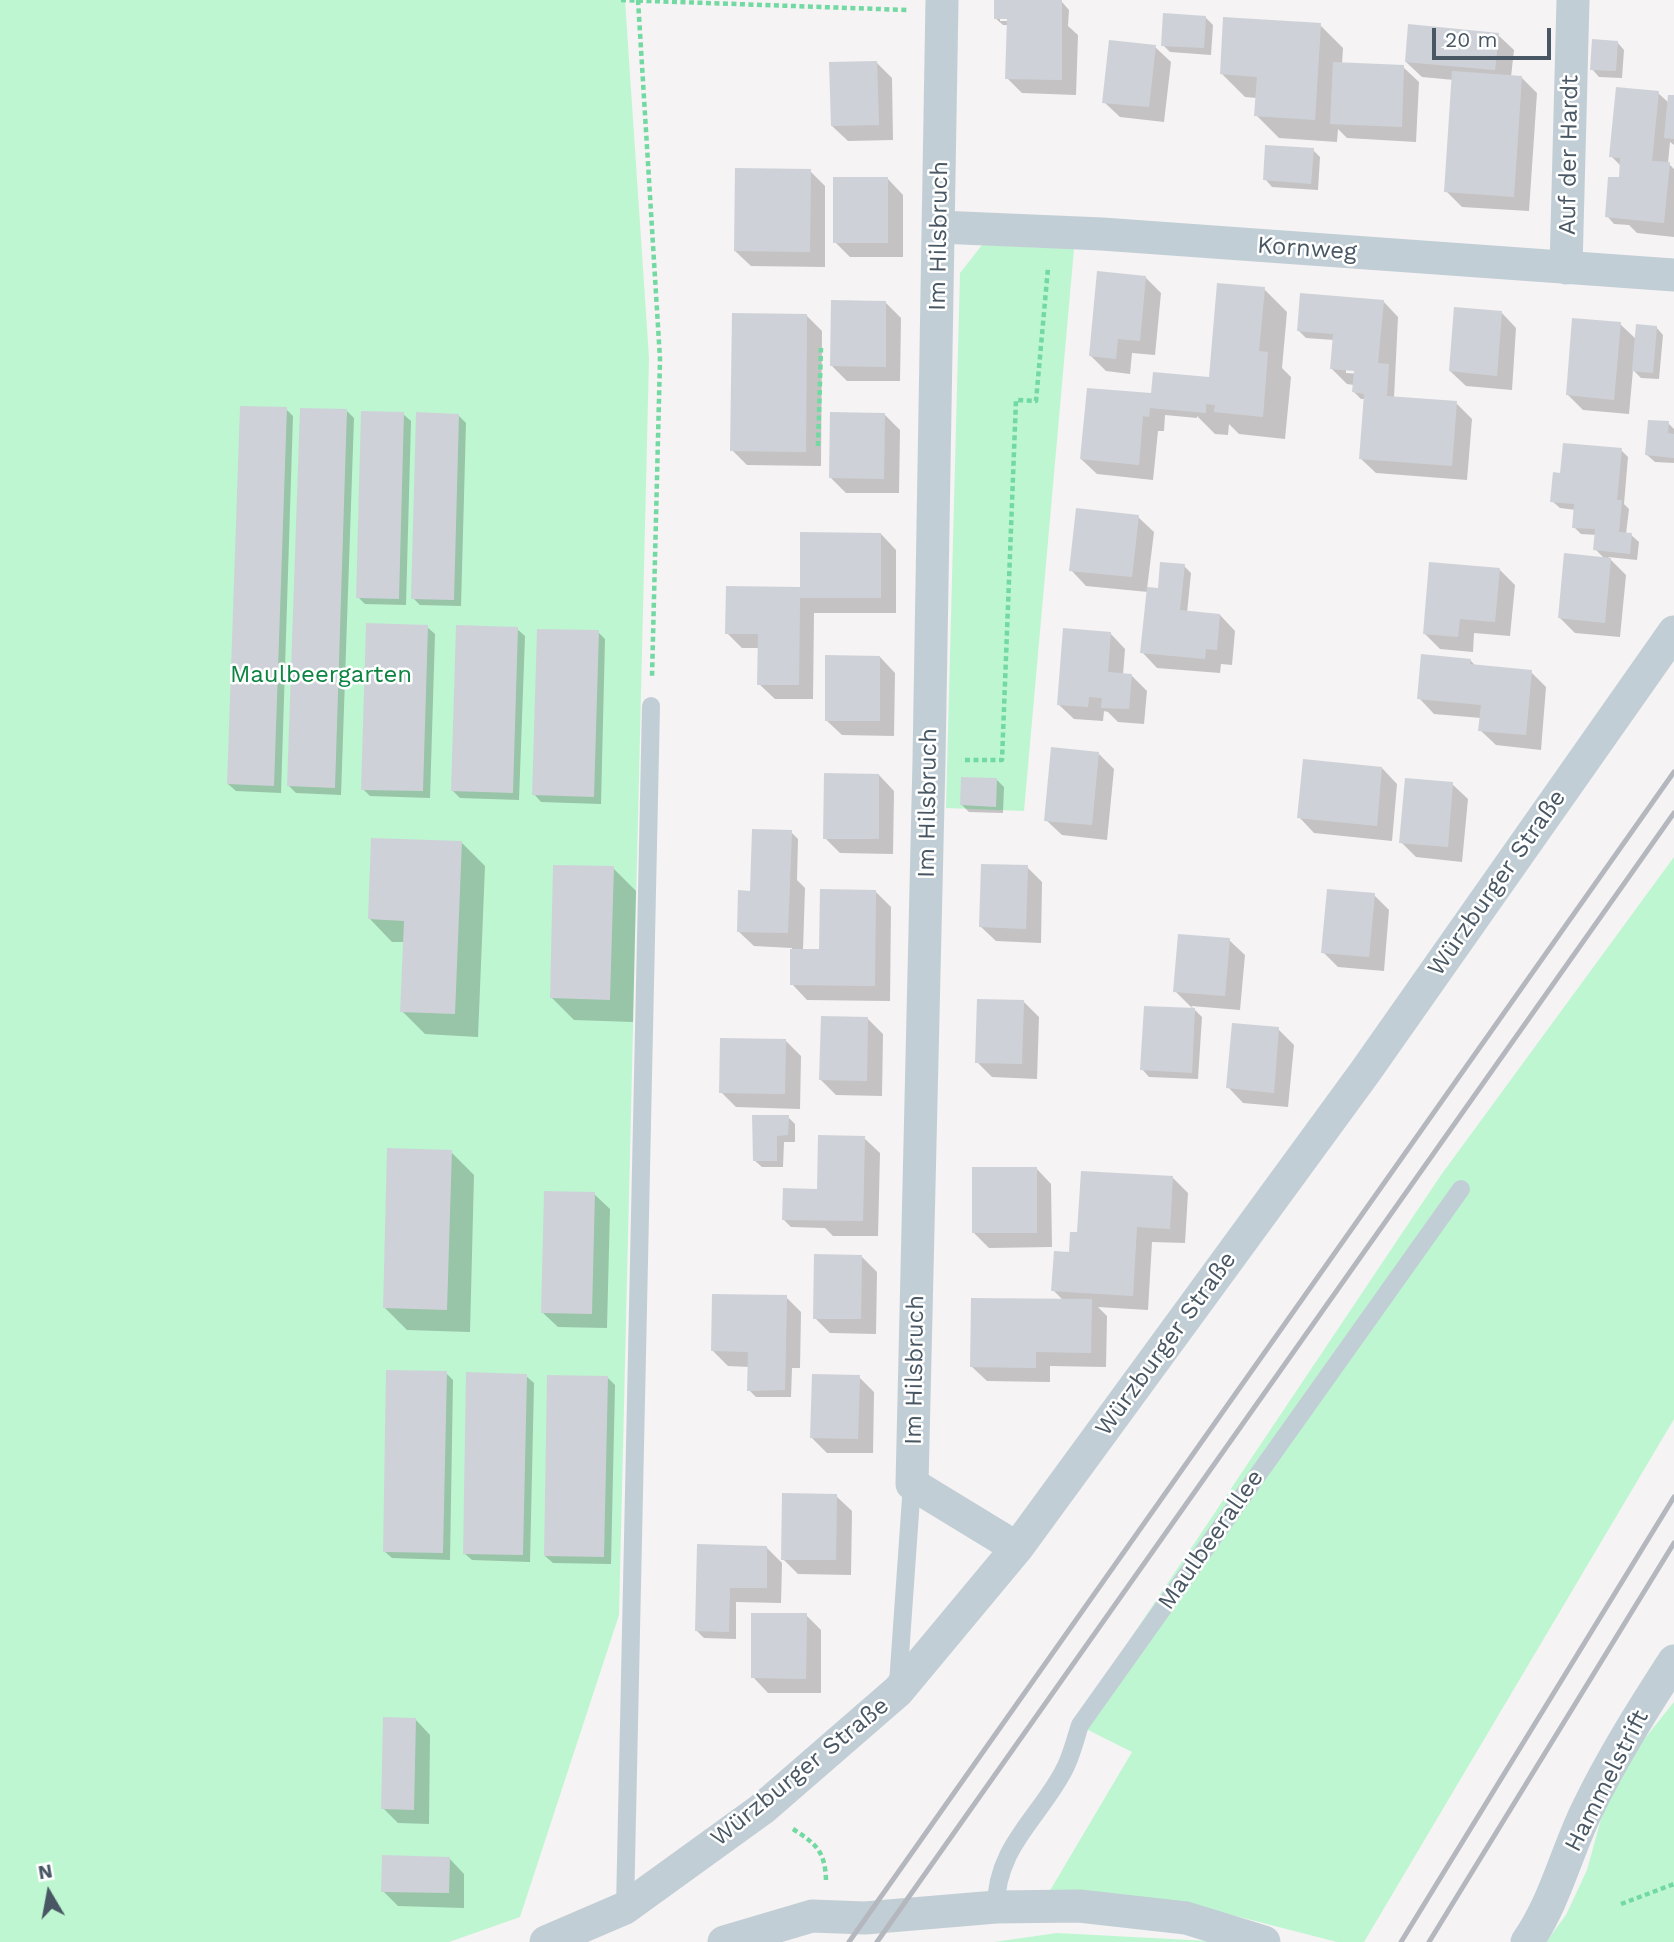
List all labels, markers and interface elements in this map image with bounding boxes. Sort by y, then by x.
scale bar [1436,14,1555,58]
text: 20 m [1445,27,1497,52]
street label: Auf der Hardt [1553,75,1585,235]
street label: Im Hilsbruch [923,161,955,311]
street label: Kornweg [1256,231,1358,267]
park label: Maulbeergarten [230,661,412,689]
street label: Im Hilsbruch [912,728,944,878]
street label: Würzburger Straße [1422,784,1572,982]
street label: Würzburger Straße [1089,1246,1243,1442]
street label: Im Hilsbruch [899,1295,931,1445]
street label: Maulbeerallee [1152,1464,1270,1616]
street label: Würzburger Straße [705,1691,895,1853]
street label: Hammelstrift [1559,1705,1655,1857]
north arrow [14,1858,84,1928]
text: N [36,1859,54,1884]

